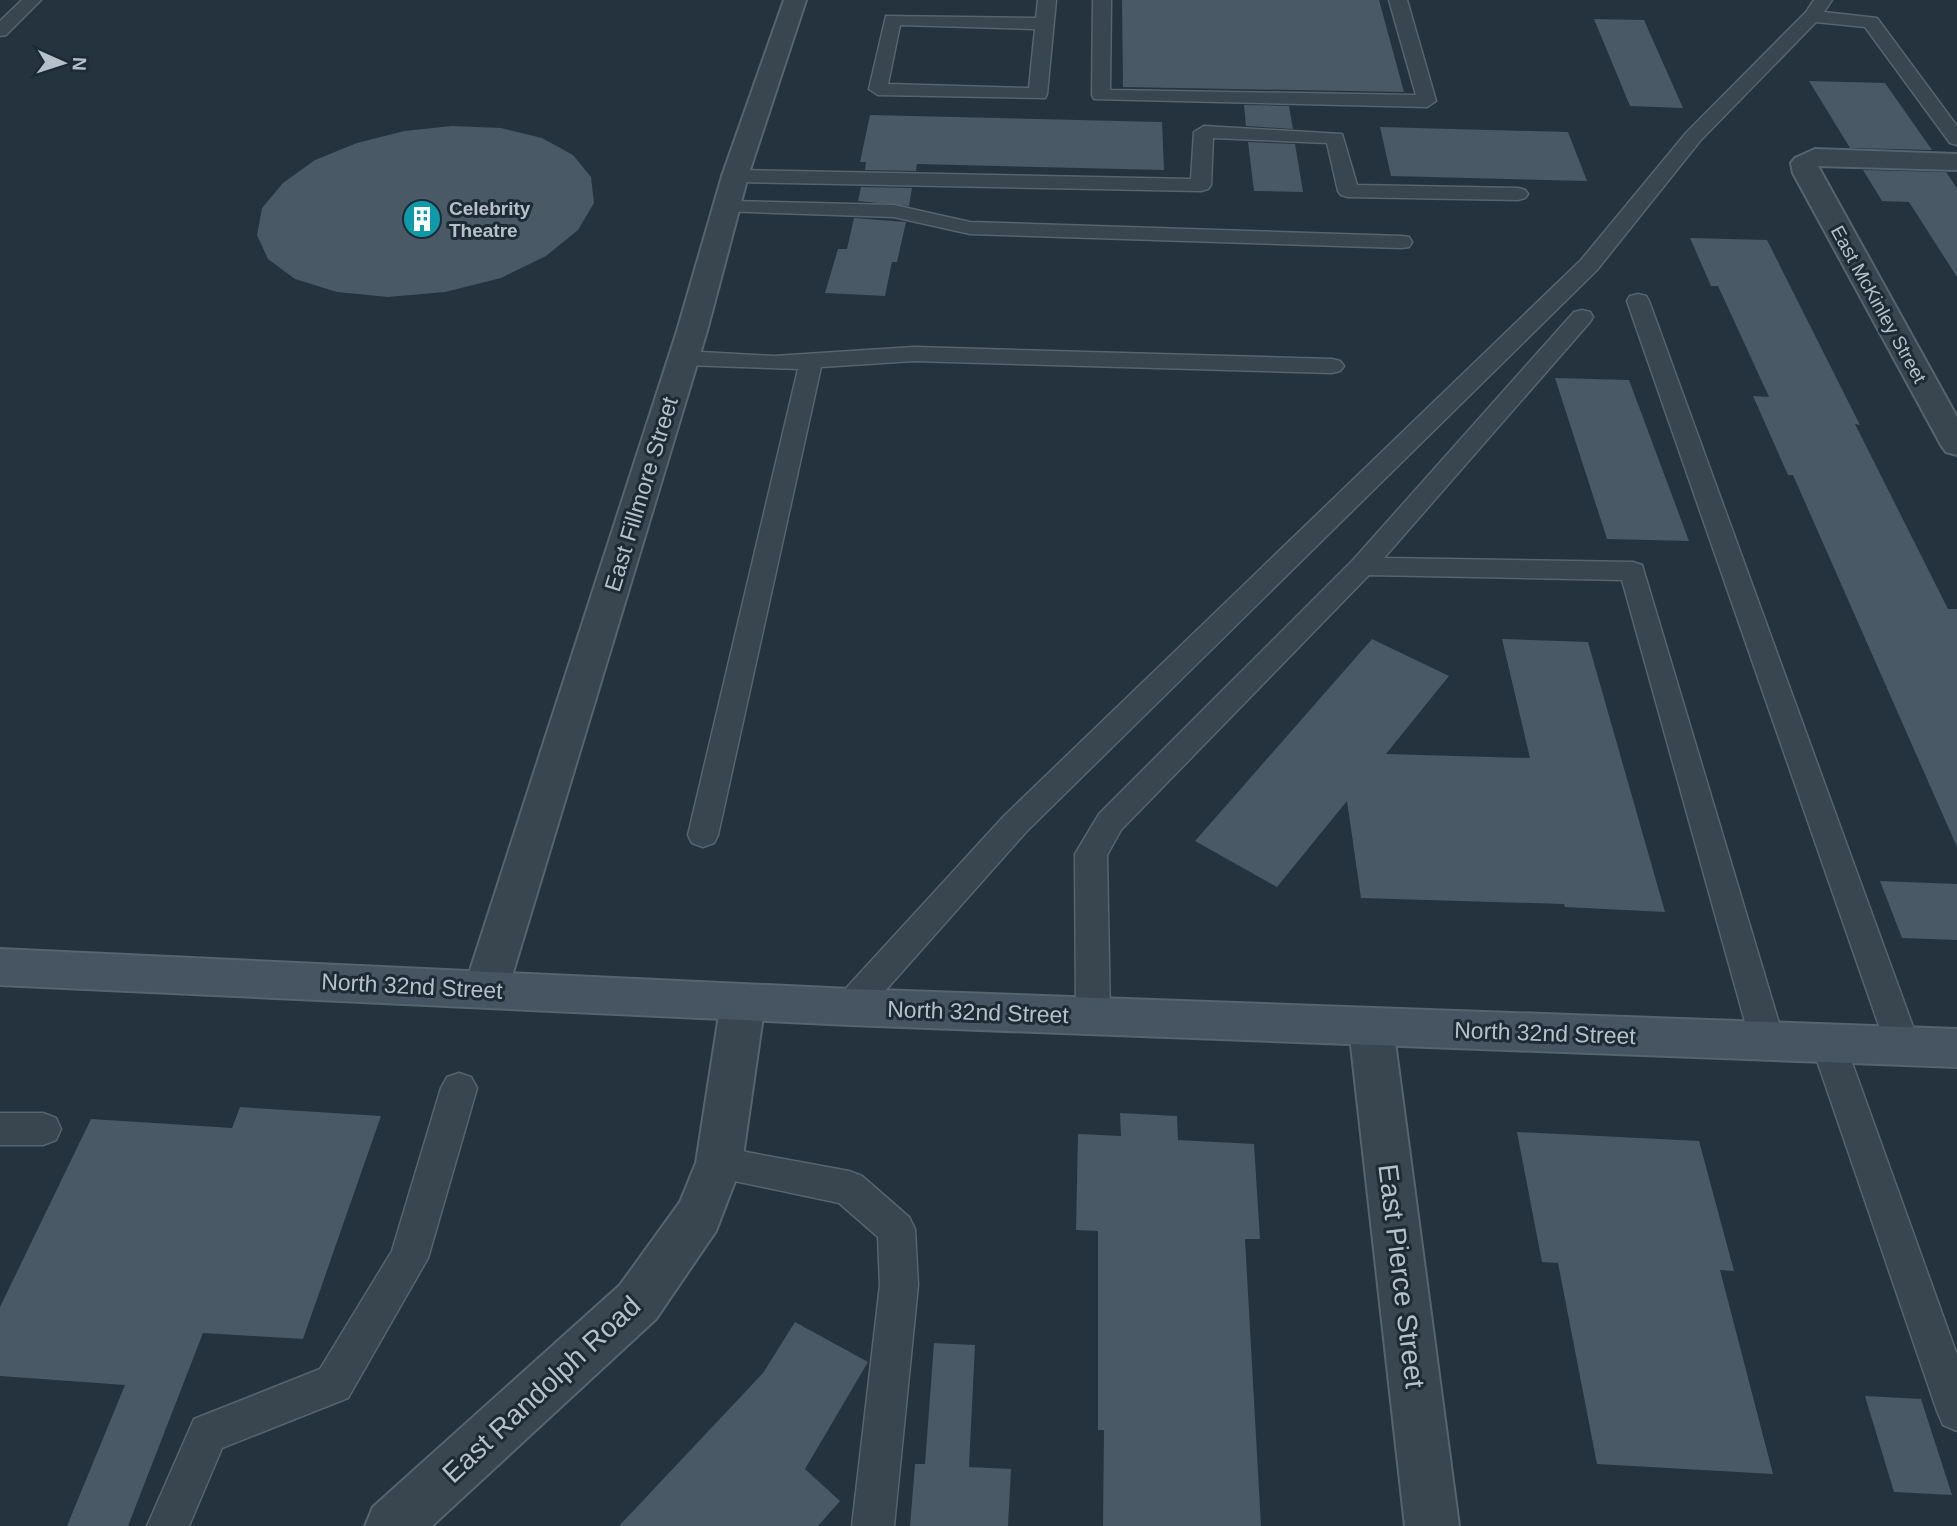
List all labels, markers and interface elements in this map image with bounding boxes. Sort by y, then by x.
north arrow [28,28,98,98]
text: N [69,56,90,71]
building icon: Celebrity Theatre [401,198,443,240]
place label: Celebrity Theatre [449,198,531,241]
street label: East McKinley Street [1827,222,1931,387]
street label: East Fillmore Street [599,393,683,594]
street label: North 32nd Street [321,968,504,1004]
street label: North 32nd Street [887,996,1070,1028]
street label: North 32nd Street [1454,1017,1637,1049]
street label: East Pierce Street [1372,1162,1431,1390]
street label: East Randolph Road [436,1290,646,1489]

